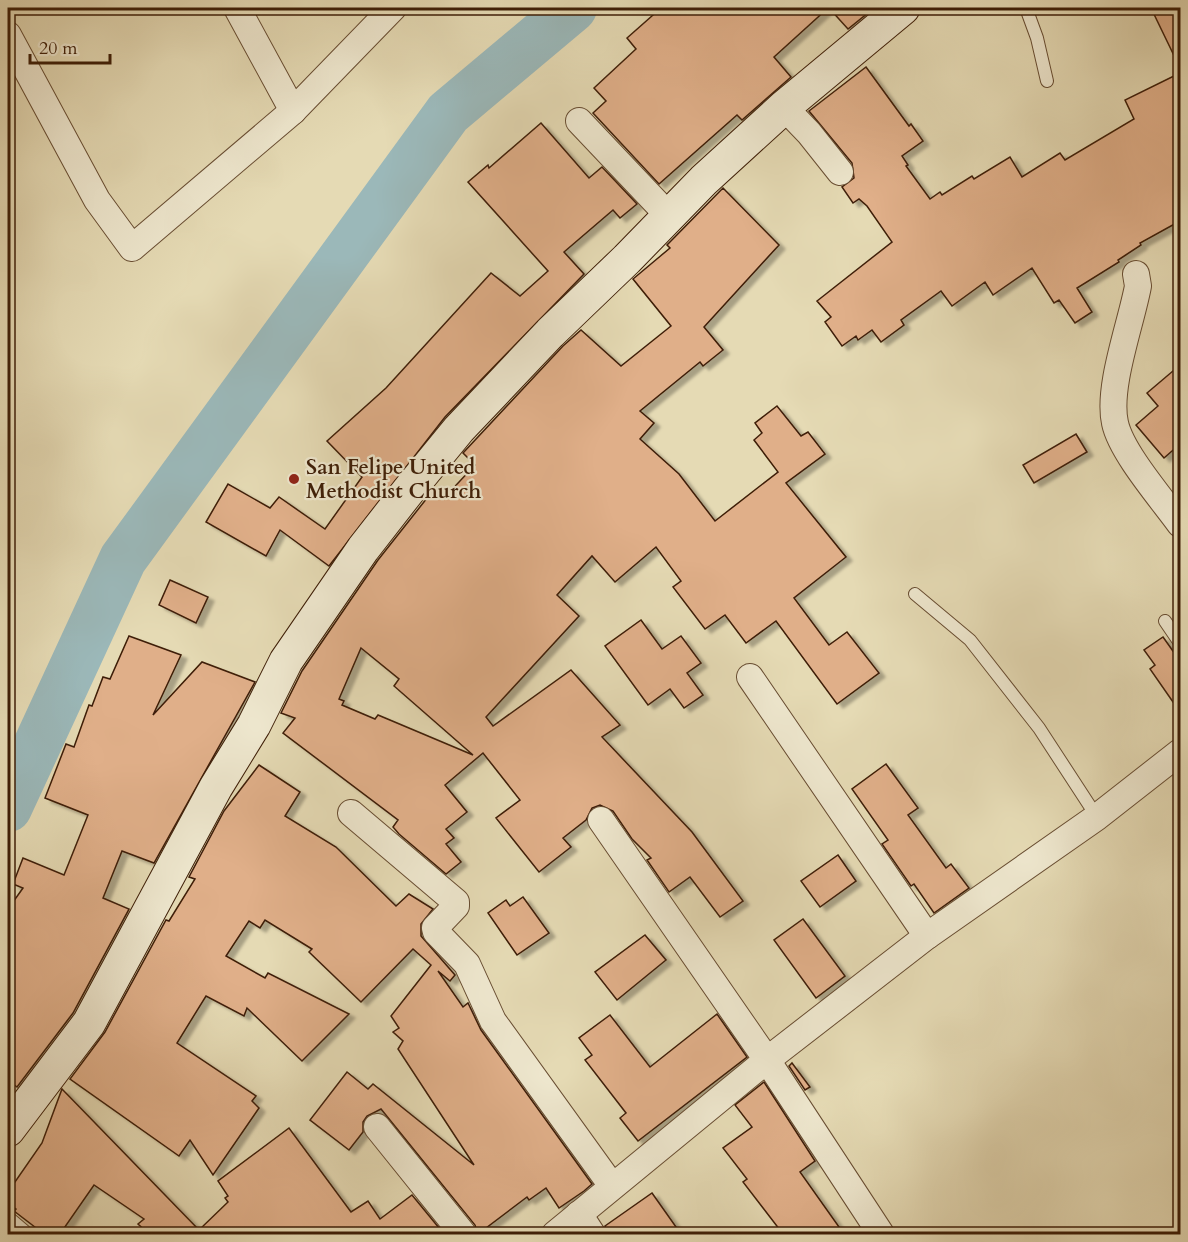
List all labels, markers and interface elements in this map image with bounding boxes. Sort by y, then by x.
scale bar [30,27,110,65]
text: 20 m [39,36,78,61]
place label: San Felipe United Methodist Church [306,453,481,506]
marker: San Felipe United Methodist Church [287,472,301,486]

